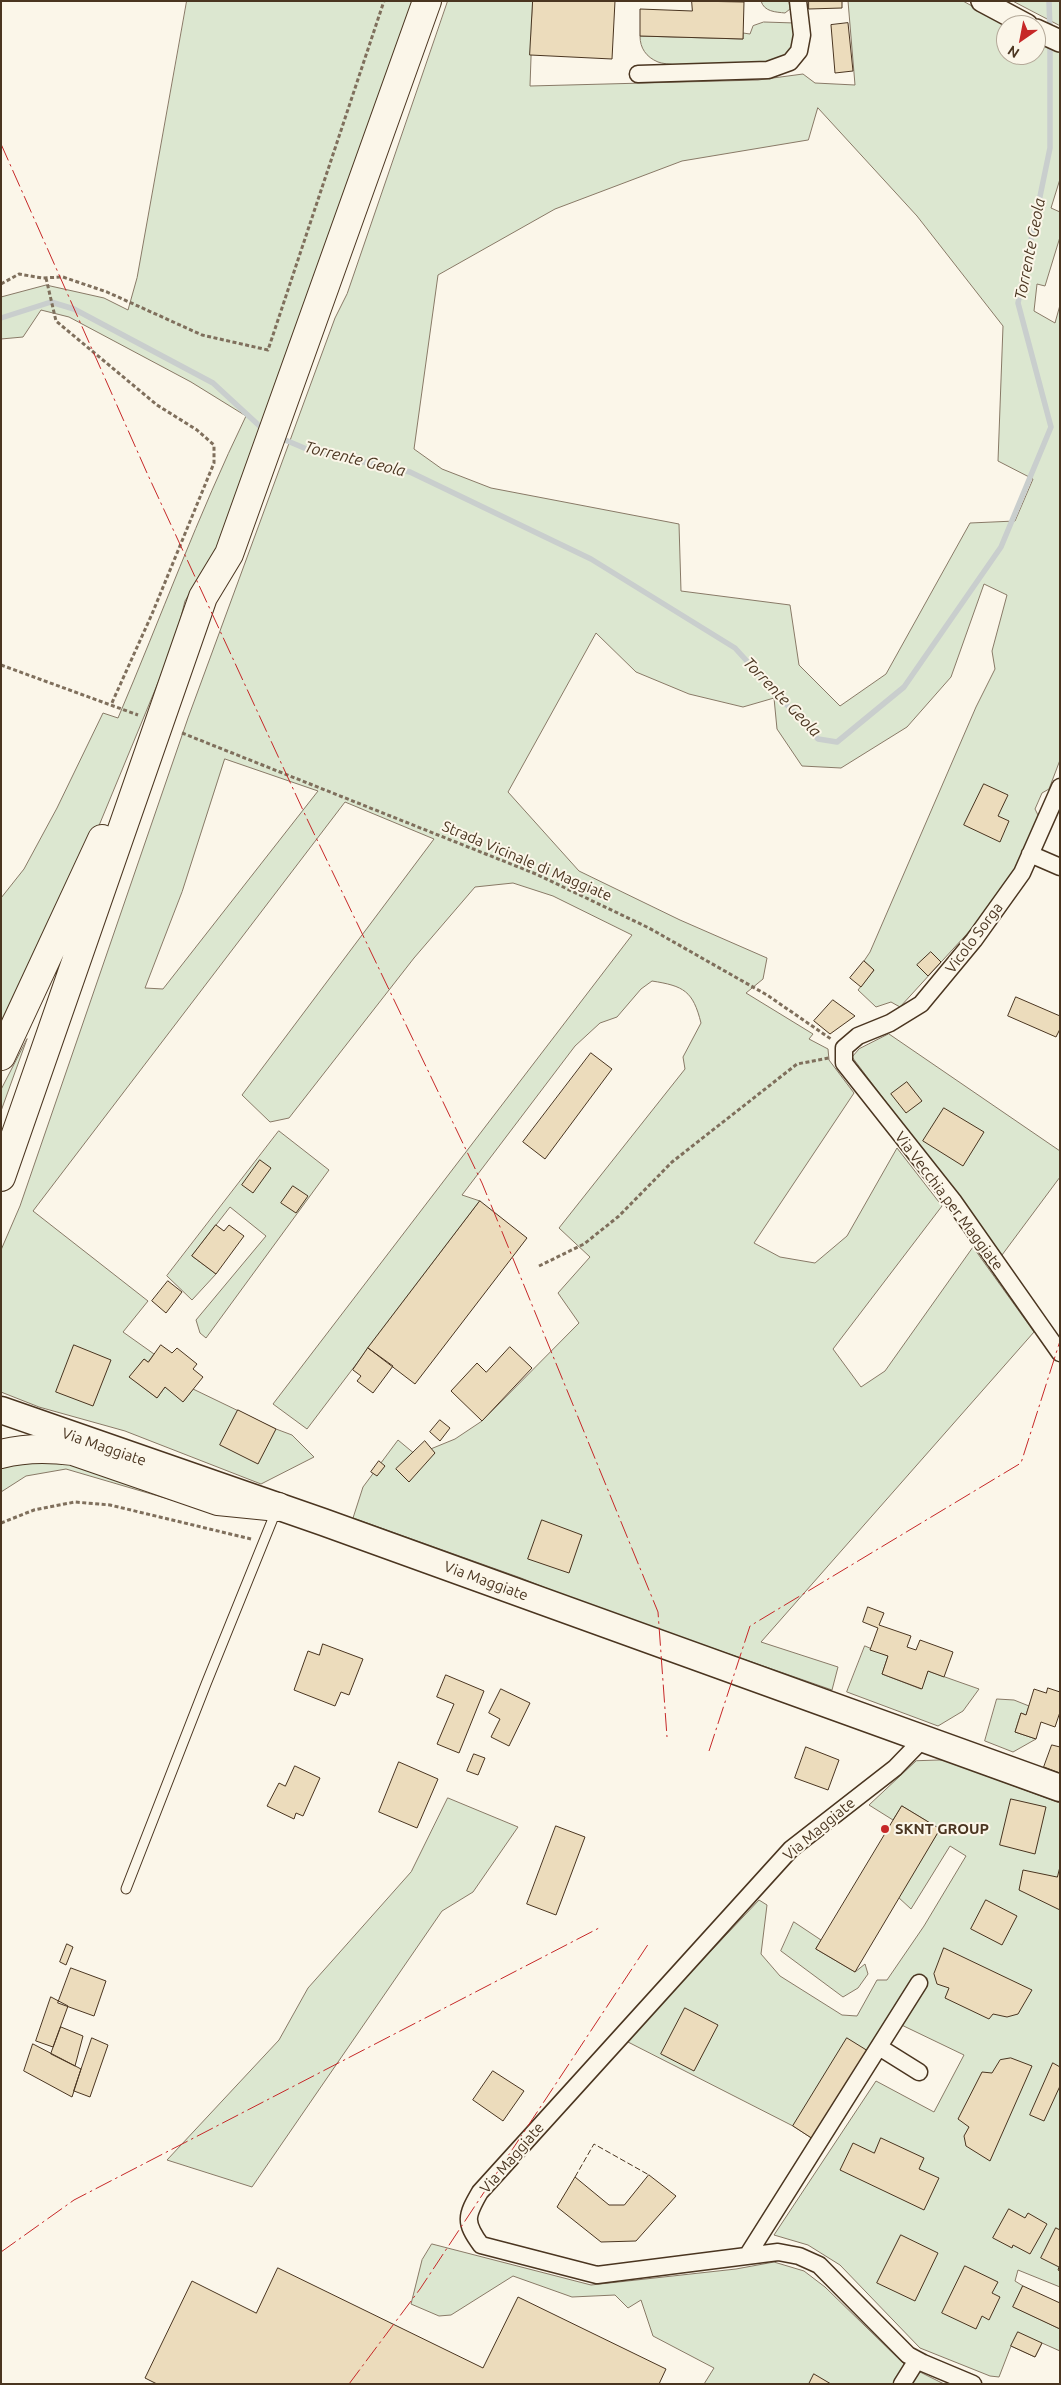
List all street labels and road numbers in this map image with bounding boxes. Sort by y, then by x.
street label: Strada Vicinale di Maggiate [439,817,615,905]
street label: Vicolo Sorga [941,899,1007,977]
street label: Via Vecchia per Maggiate [891,1128,1007,1274]
street label: Via Maggiate [59,1424,149,1470]
street label: Via Maggiate [441,1557,531,1605]
street label: Via Maggiate [779,1794,859,1864]
street label: Via Maggiate [476,2119,548,2197]

